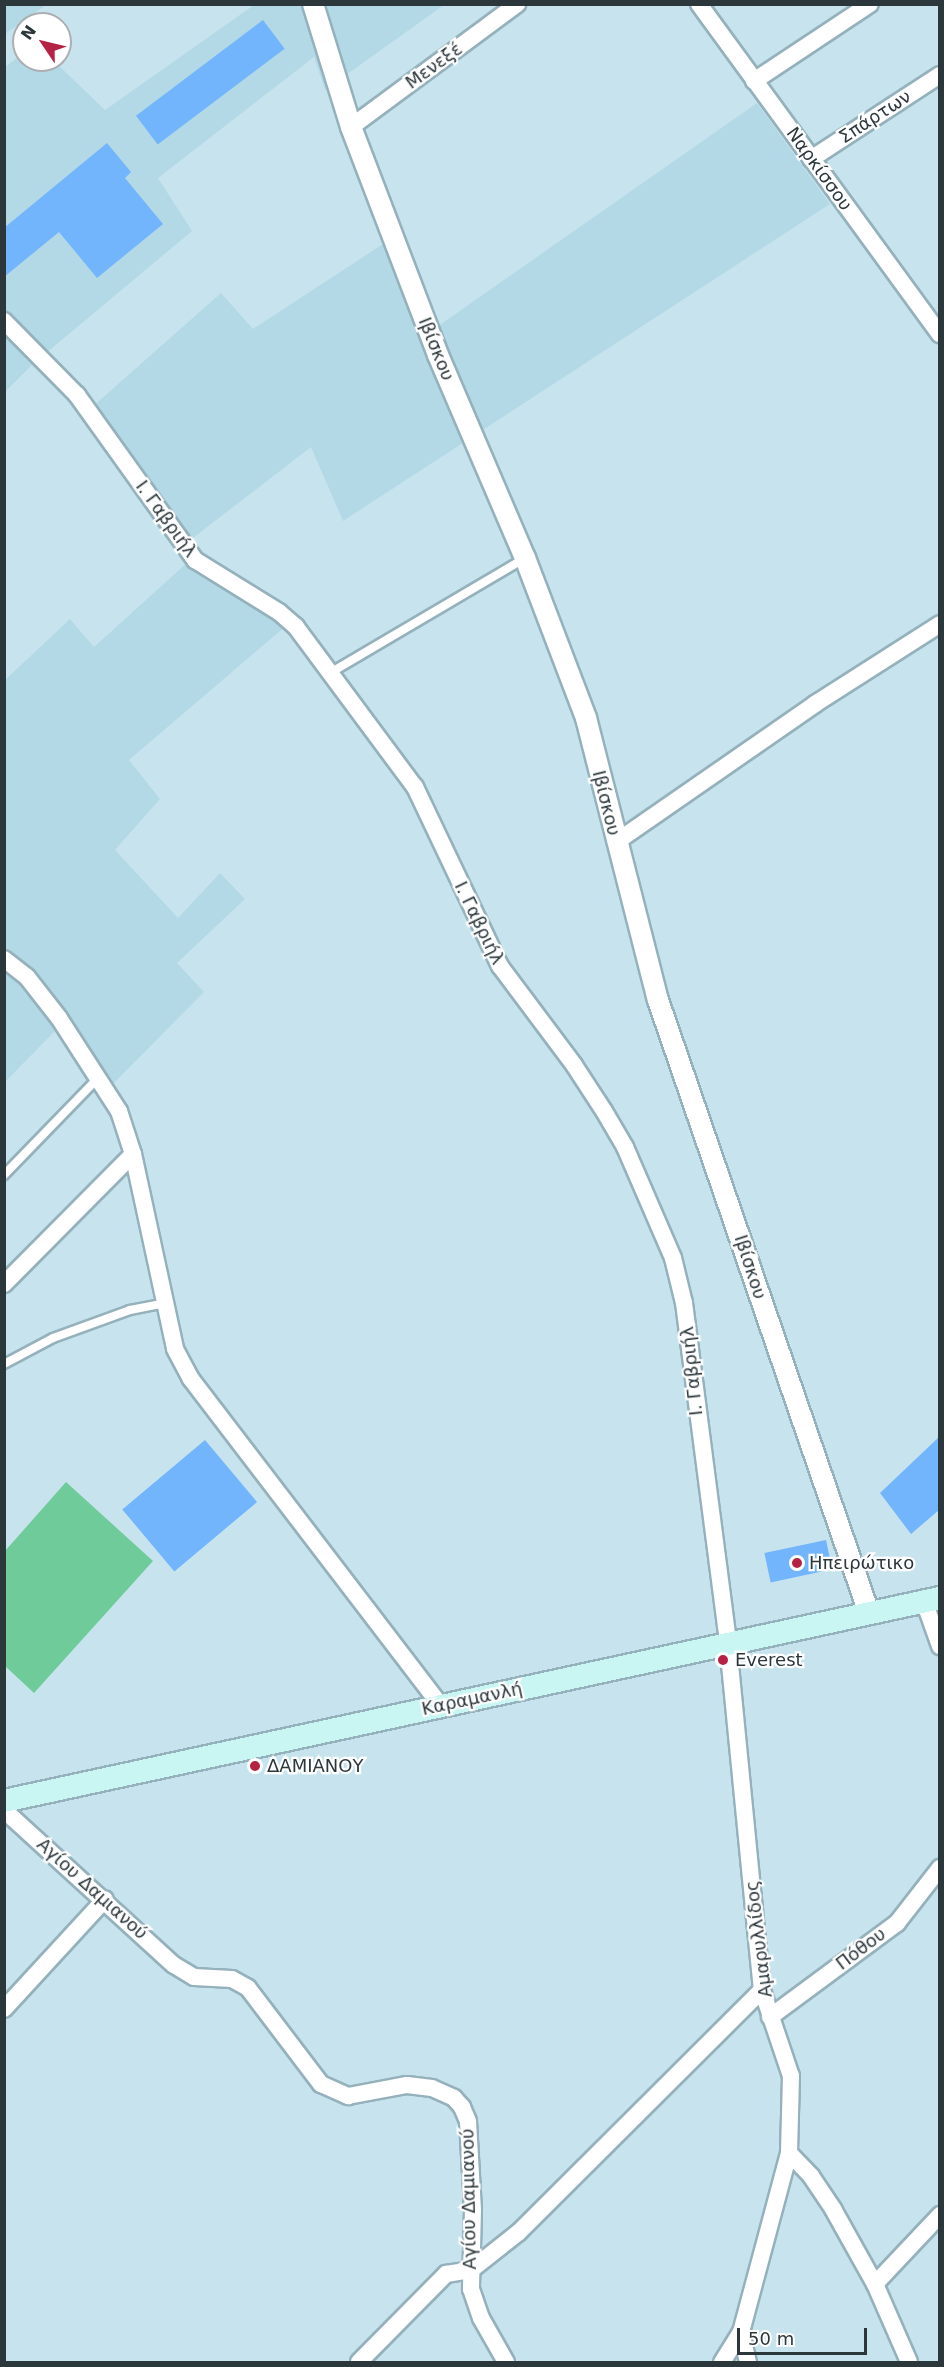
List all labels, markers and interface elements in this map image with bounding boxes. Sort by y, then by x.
north arrow [12,12,72,72]
text: N [17,22,40,43]
street label: Μενεξέ [401,38,467,94]
street label: Σπάρτων [835,86,915,148]
street label: Ναρκίσσου [782,123,856,215]
street label: Ιβίσκου [414,314,458,384]
street label: Ι. Γαβριήλ [131,476,201,562]
street label: Ιβίσκου [587,768,625,838]
street label: Ι. Γαβριήλ [450,878,508,968]
street label: Ιβίσκου [729,1232,771,1302]
street label: Ι. Γαβριήλ [677,1325,707,1417]
place label: Ηπειρώτικο [809,1552,914,1574]
marker: Ηπειρώτικο [790,1556,804,1570]
place label: Everest [735,1649,803,1671]
marker: Everest [716,1653,730,1667]
street label: Καραμανλή [420,1678,524,1720]
place label: ΔΑΜΙΑΝΟΥ [267,1755,363,1777]
marker: ΔΑΜΙΑΝΟΥ [248,1759,262,1773]
street label: Αγίου Δαμιανού [32,1834,152,1944]
street label: Αμαρυλλίδος [741,1879,777,1999]
street label: Πόθου [832,1923,890,1975]
street label: Αγίου Δαμιανού [457,2128,481,2270]
scale bar [740,2316,870,2354]
text: 50 m [748,2328,794,2349]

